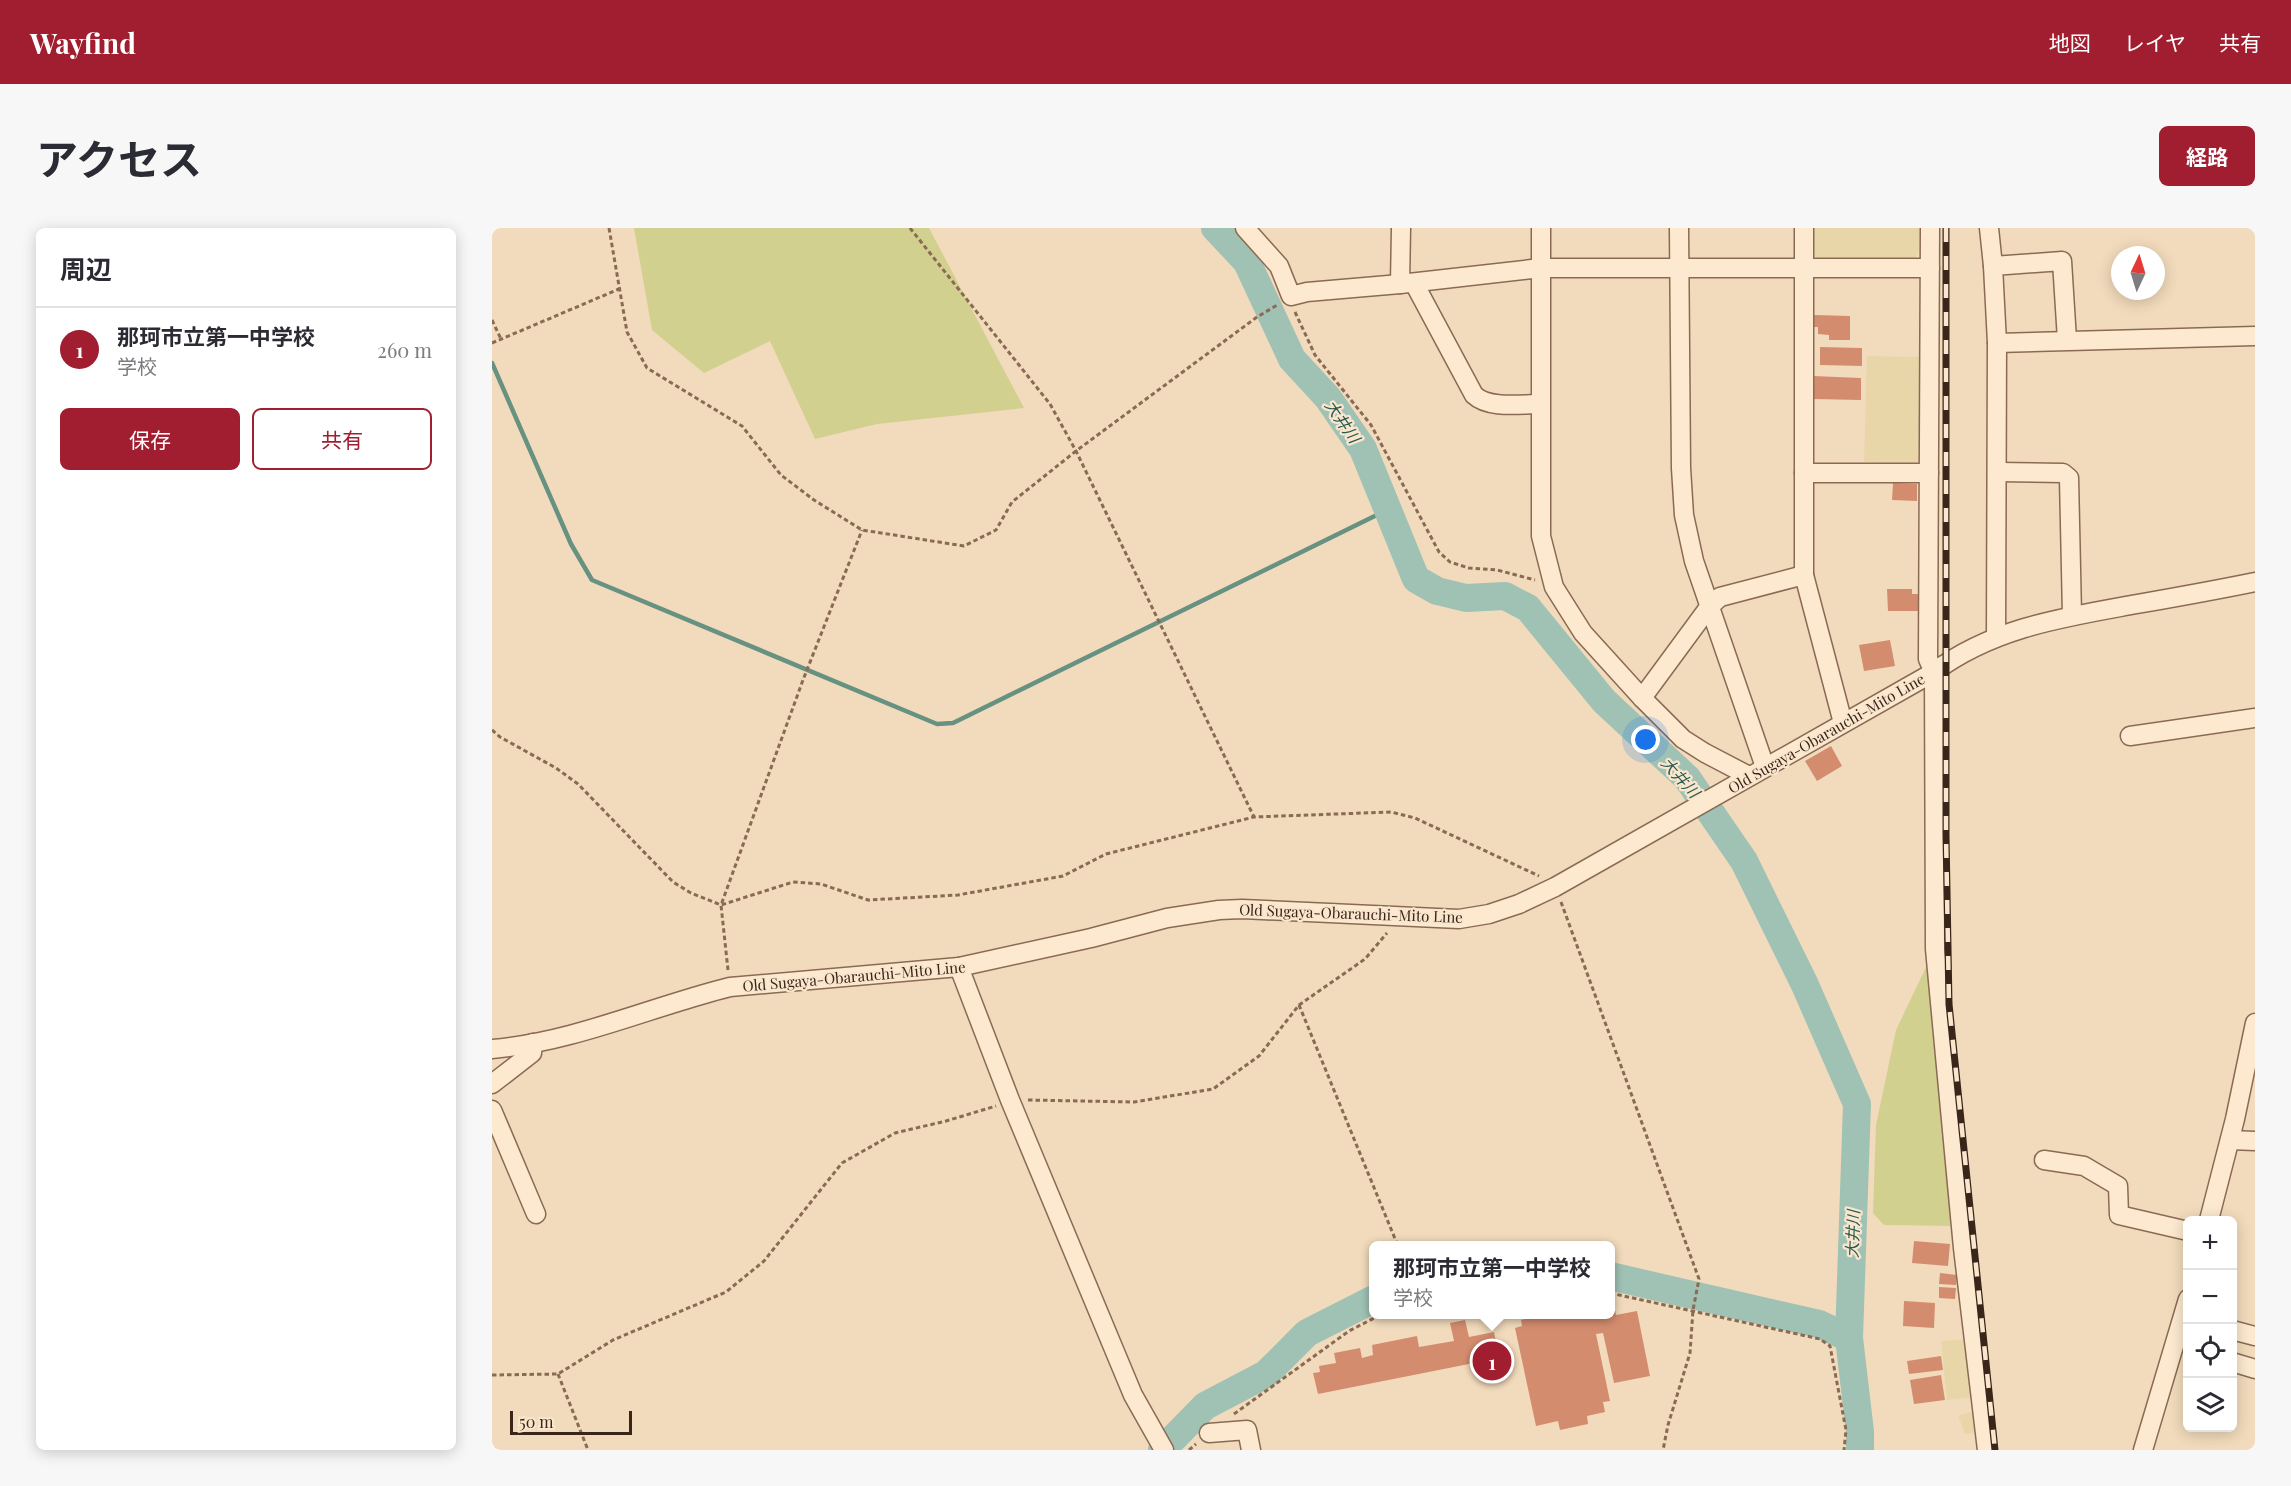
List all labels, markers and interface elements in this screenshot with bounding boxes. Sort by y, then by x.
text: Wayfind [30,24,136,61]
text: 地図 [2049,28,2091,56]
text: レイヤ [2124,28,2186,56]
text: 共有 [2219,28,2261,56]
button: 経路 [2159,126,2255,186]
text: アクセス [36,130,202,186]
north arrow [2111,246,2165,300]
text: 周辺 [60,251,112,286]
text: 那珂市立第一中学校 [117,321,315,351]
text: 1 [76,336,83,363]
text: 260 m [377,336,432,363]
text: 学校 [117,352,157,379]
water label: 大井川 [1321,395,1367,448]
button: 保存 [60,408,240,470]
button: 共有 [252,408,432,470]
street label: Old Sugaya-Obarauchi-Mito Line [1724,668,1928,798]
your location [1631,725,1660,754]
water label: 大井川 [1657,752,1706,803]
street label: Old Sugaya-Obarauchi-Mito Line [1239,899,1463,927]
street label: Old Sugaya-Obarauchi-Mito Line [742,956,966,996]
water label: 大井川 [1841,1208,1863,1258]
map controls [2183,1216,2237,1432]
button: + [2183,1216,2237,1270]
popup [1369,1241,1615,1319]
text: 那珂市立第一中学校 [1393,1252,1591,1282]
button: − [2183,1270,2237,1324]
text: 学校 [1393,1283,1433,1310]
button: locate [2183,1324,2237,1378]
pin: 1 [1472,1338,1512,1384]
button: layers [2183,1378,2237,1432]
scale bar [510,1408,632,1436]
text: 50 m [519,1411,553,1432]

